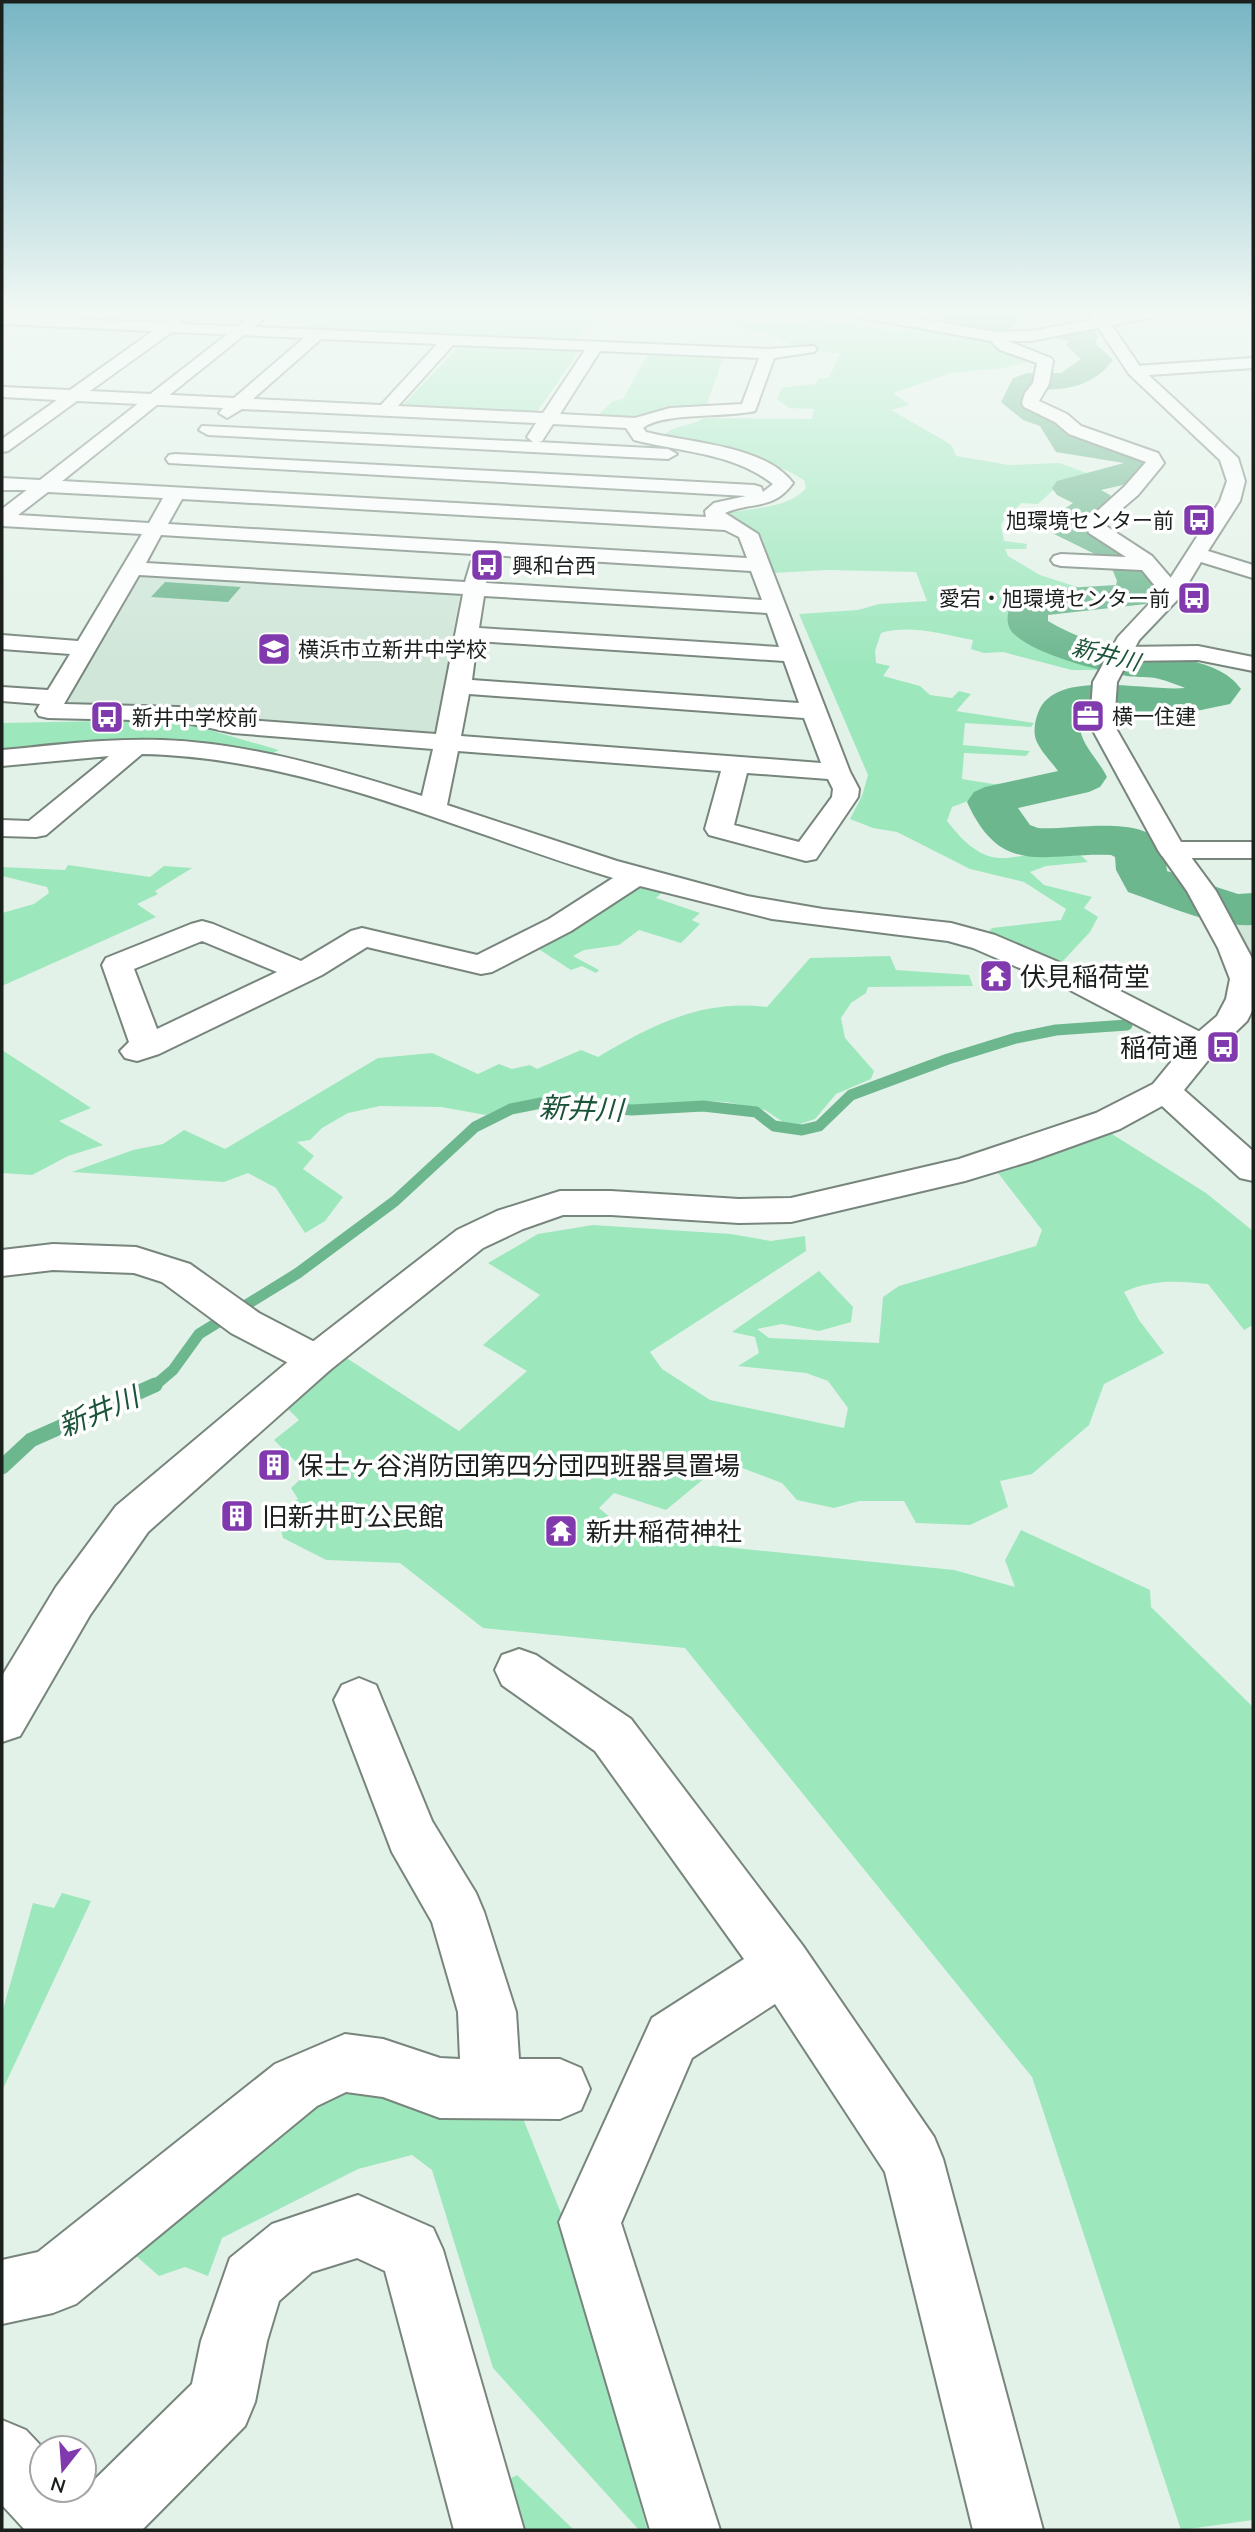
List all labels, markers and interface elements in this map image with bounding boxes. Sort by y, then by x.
bus stop icon: 旭環境センター前 [1180,501,1218,539]
place label: 旭環境センター前 [1006,507,1174,533]
bus stop icon: 興和台西 [468,546,506,584]
place label: 興和台西 [512,552,596,578]
bus stop icon: 愛宕・旭環境センター前 [1175,579,1213,617]
place label: 愛宕・旭環境センター前 [939,585,1170,611]
school or university icon: 横浜市立新井中学校 [255,630,293,668]
water label: 新井川 [1069,632,1146,677]
place label: 横浜市立新井中学校 [298,636,487,662]
office icon: 横一住建 [1069,697,1107,735]
bus stop icon: 新井中学校前 [88,698,126,736]
place label: 横一住建 [1112,703,1196,729]
place label: 新井中学校前 [132,704,258,730]
temple icon: 伏見稲荷堂 [977,957,1015,995]
place label: 伏見稲荷堂 [1020,960,1150,993]
bus stop icon: 稲荷通 [1204,1028,1242,1066]
place label: 稲荷通 [1120,1031,1198,1064]
water label: 新井川 [538,1089,627,1127]
water label: 新井川 [52,1377,146,1444]
building icon: 保士ヶ谷消防団第四分団四班器具置場 [255,1446,293,1484]
place label: 保士ヶ谷消防団第四分団四班器具置場 [298,1449,740,1482]
building icon: 旧新井町公民館 [218,1497,256,1535]
place label: 旧新井町公民館 [262,1500,444,1533]
temple icon: 新井稲荷神社 [542,1512,580,1550]
place label: 新井稲荷神社 [586,1515,742,1548]
north arrow [28,2434,98,2504]
text: N [48,2472,68,2499]

